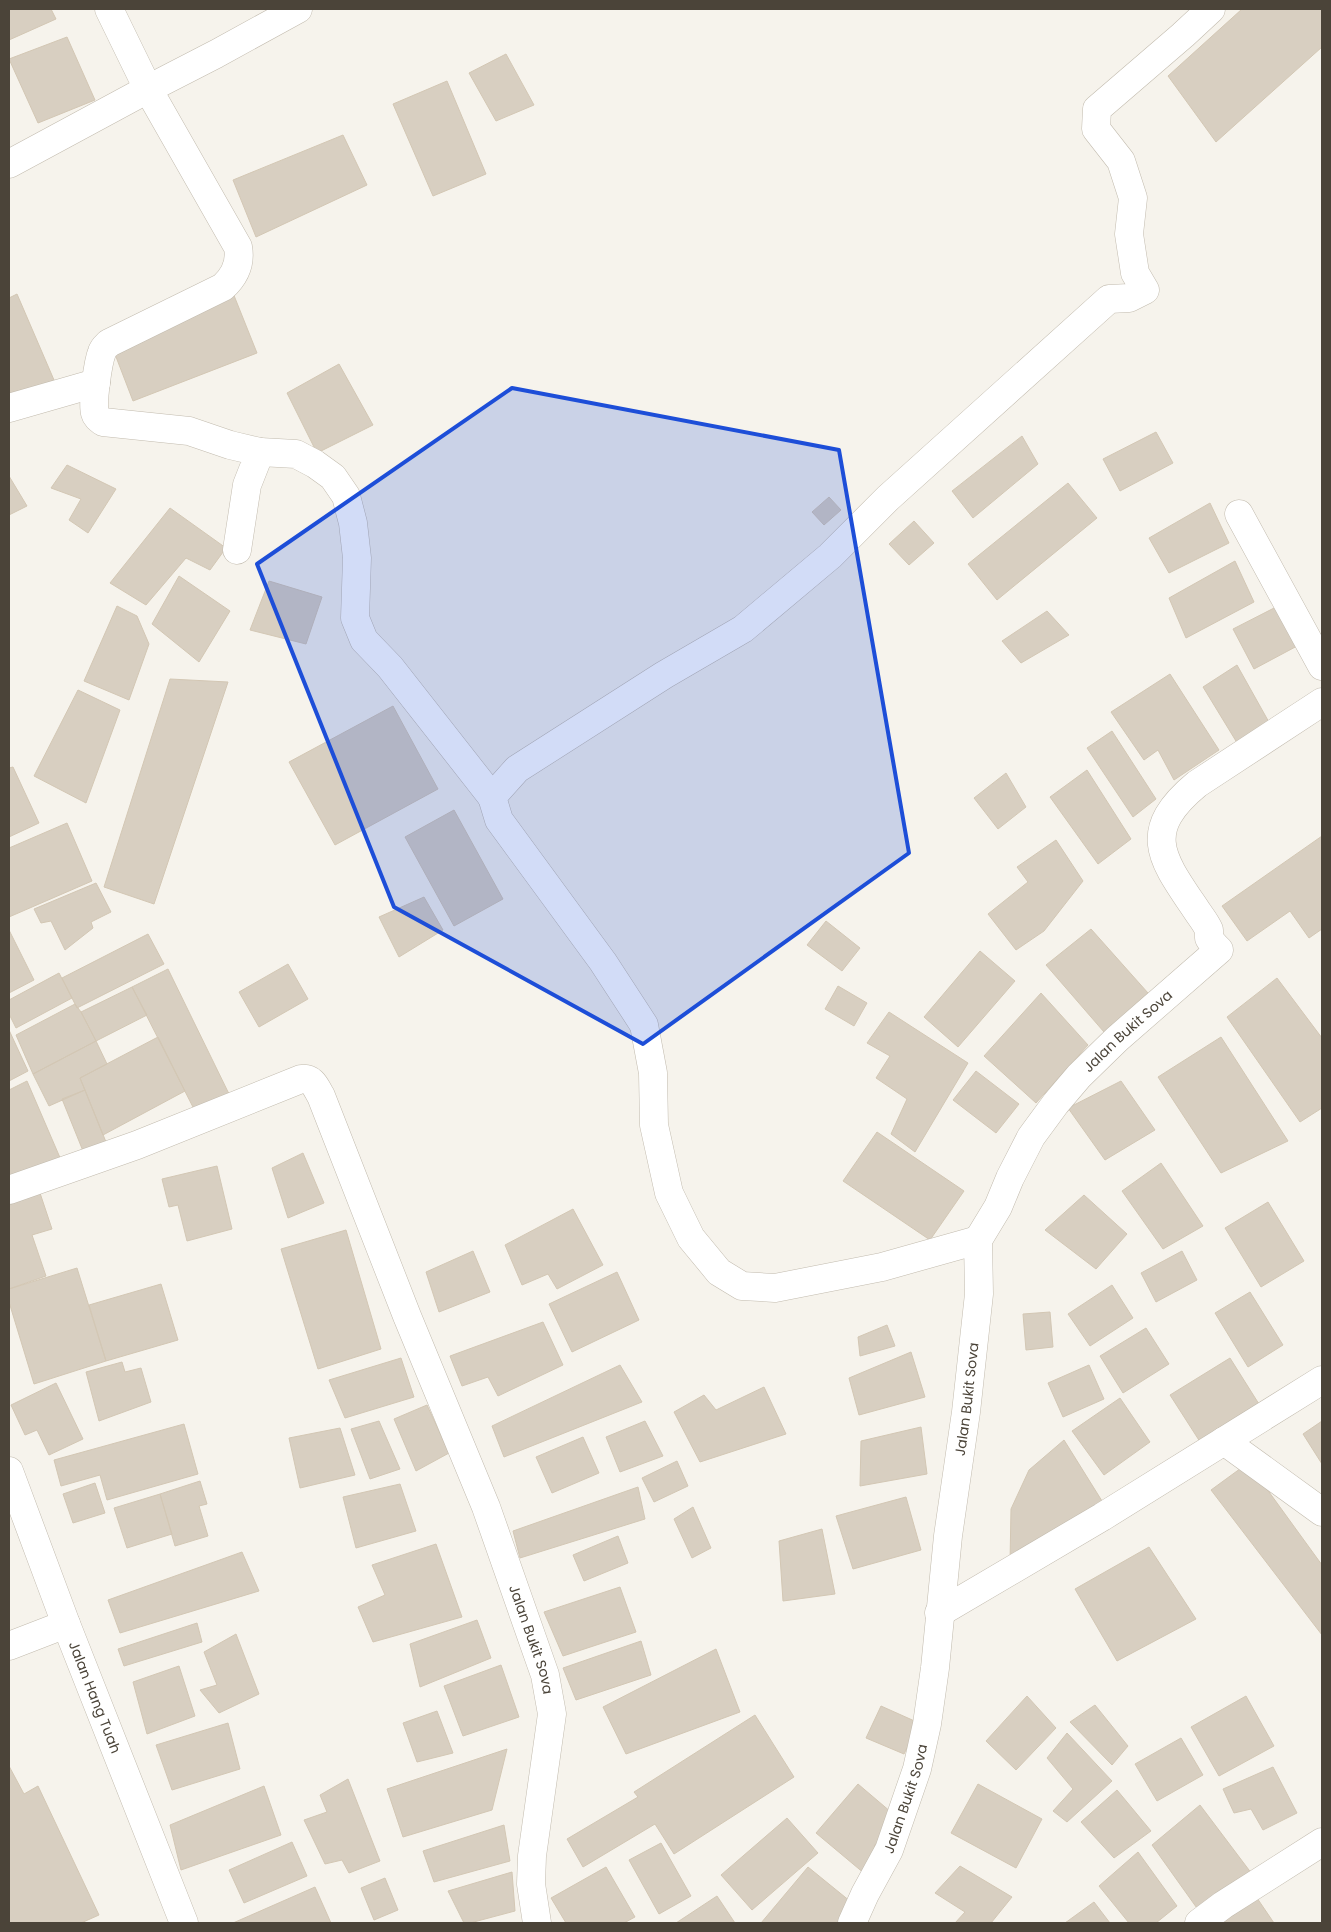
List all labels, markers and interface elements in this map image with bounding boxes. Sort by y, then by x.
street label: Jalan Bukit Sova [1079,985,1177,1077]
street label: Jalan Bukit Sova [950,1341,984,1457]
street label: Jalan Bukit Sova [504,1582,558,1696]
street label: Jalan Hang Tuah [64,1638,126,1756]
street label: Jalan Bukit Sova [879,1742,932,1856]

